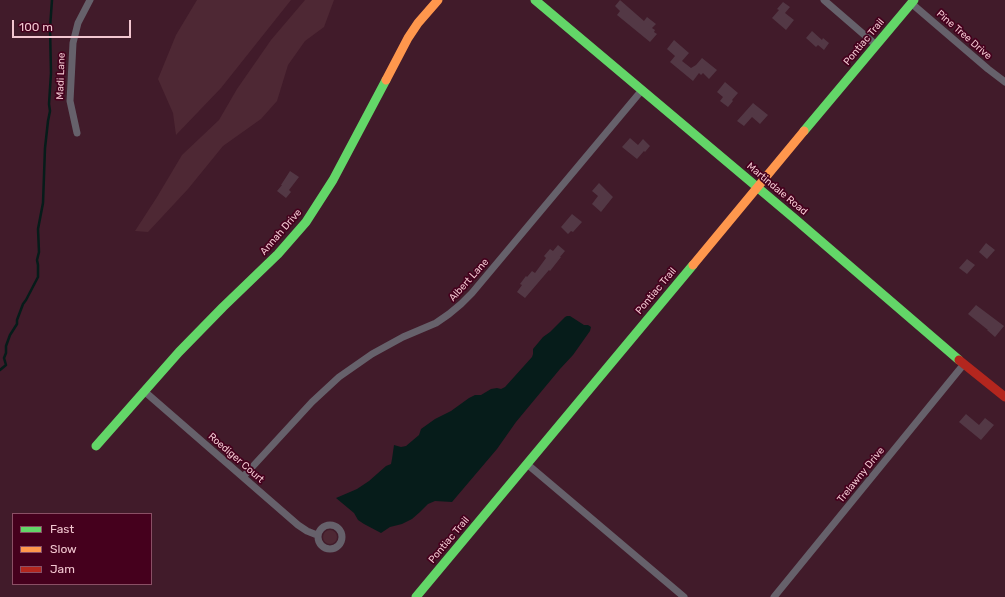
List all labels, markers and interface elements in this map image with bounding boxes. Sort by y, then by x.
street label: Pine Tree Drive [934,8,994,62]
scale bar [14,12,133,38]
street label: Pontiac Trail [841,16,887,68]
text: 100 m [19,20,53,34]
street label: Madi Lane [54,52,68,100]
street label: Martindale Road [744,160,810,218]
street label: Annah Drive [258,207,304,257]
street label: Albert Lane [447,256,491,304]
street label: Pontiac Trail [633,265,679,317]
street label: Roediger Court [206,430,266,486]
street label: Trelawny Drive [835,445,887,505]
legend [12,513,152,585]
street label: Pontiac Trail [426,514,472,566]
text: Fast [50,522,74,536]
text: Slow [50,542,77,556]
text: Jam [50,562,75,576]

